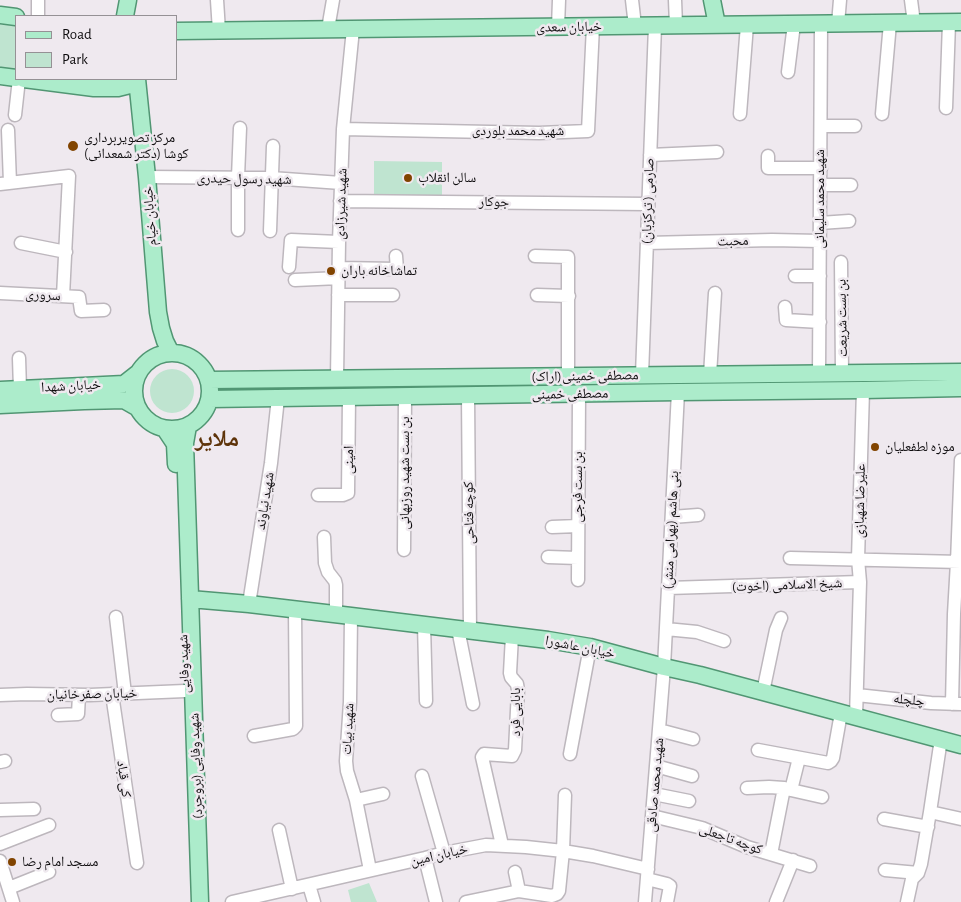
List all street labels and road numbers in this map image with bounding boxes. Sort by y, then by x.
street label: خیابان سعدی [536,18,602,36]
street label: شهید محمد بلوردی [472,123,564,139]
street label: شهید محمد سلیمانی [812,149,828,249]
street label: صارمی ( ترکزبان) [638,158,658,244]
street label: شهید شیرزادی [331,168,351,240]
street label: شهید رسول حیدری [196,170,292,188]
street label: خیابان خیام [140,186,160,246]
street label: جوکار [479,193,509,211]
street label: محبت [717,232,749,250]
street label: بن بست شریعت [833,279,851,357]
street label: سروری [25,286,61,304]
street label: مصطفی خمینی(اراک) [531,367,639,385]
street label: خیابان شهدا [41,376,101,396]
street label: مصطفی خمینی [531,385,609,403]
street label: بن بست شهید روزبهانی [397,416,413,530]
street label: امینی [341,446,357,474]
street label: بن بست فرجی [570,451,586,523]
street label: علیرضا شهبازی [851,464,869,538]
street label: بنی هاشم (بهرامی منش) [659,470,683,590]
street label: شهید نیاوند [252,471,278,531]
street label: کوچه فتاحی [460,481,478,545]
street label: شیخ الاسلامی (اخوت) [732,575,842,595]
street label: خیابان عاشورا [544,632,616,662]
street label: شهید وفایی [175,634,193,694]
street label: خیابان صفرخانیان [47,685,137,703]
street label: بابایی فرد [508,688,524,736]
street label: چلچله [893,690,925,710]
street label: شهید بیات [338,703,358,755]
street label: شهید وفایی (بروجرد) [186,713,206,819]
street label: شهید محمد صادقی [643,737,667,833]
street label: کی قباد [113,759,135,799]
street label: کوچه تاجعلی [697,820,765,858]
street label: خیابان امین [409,840,469,870]

